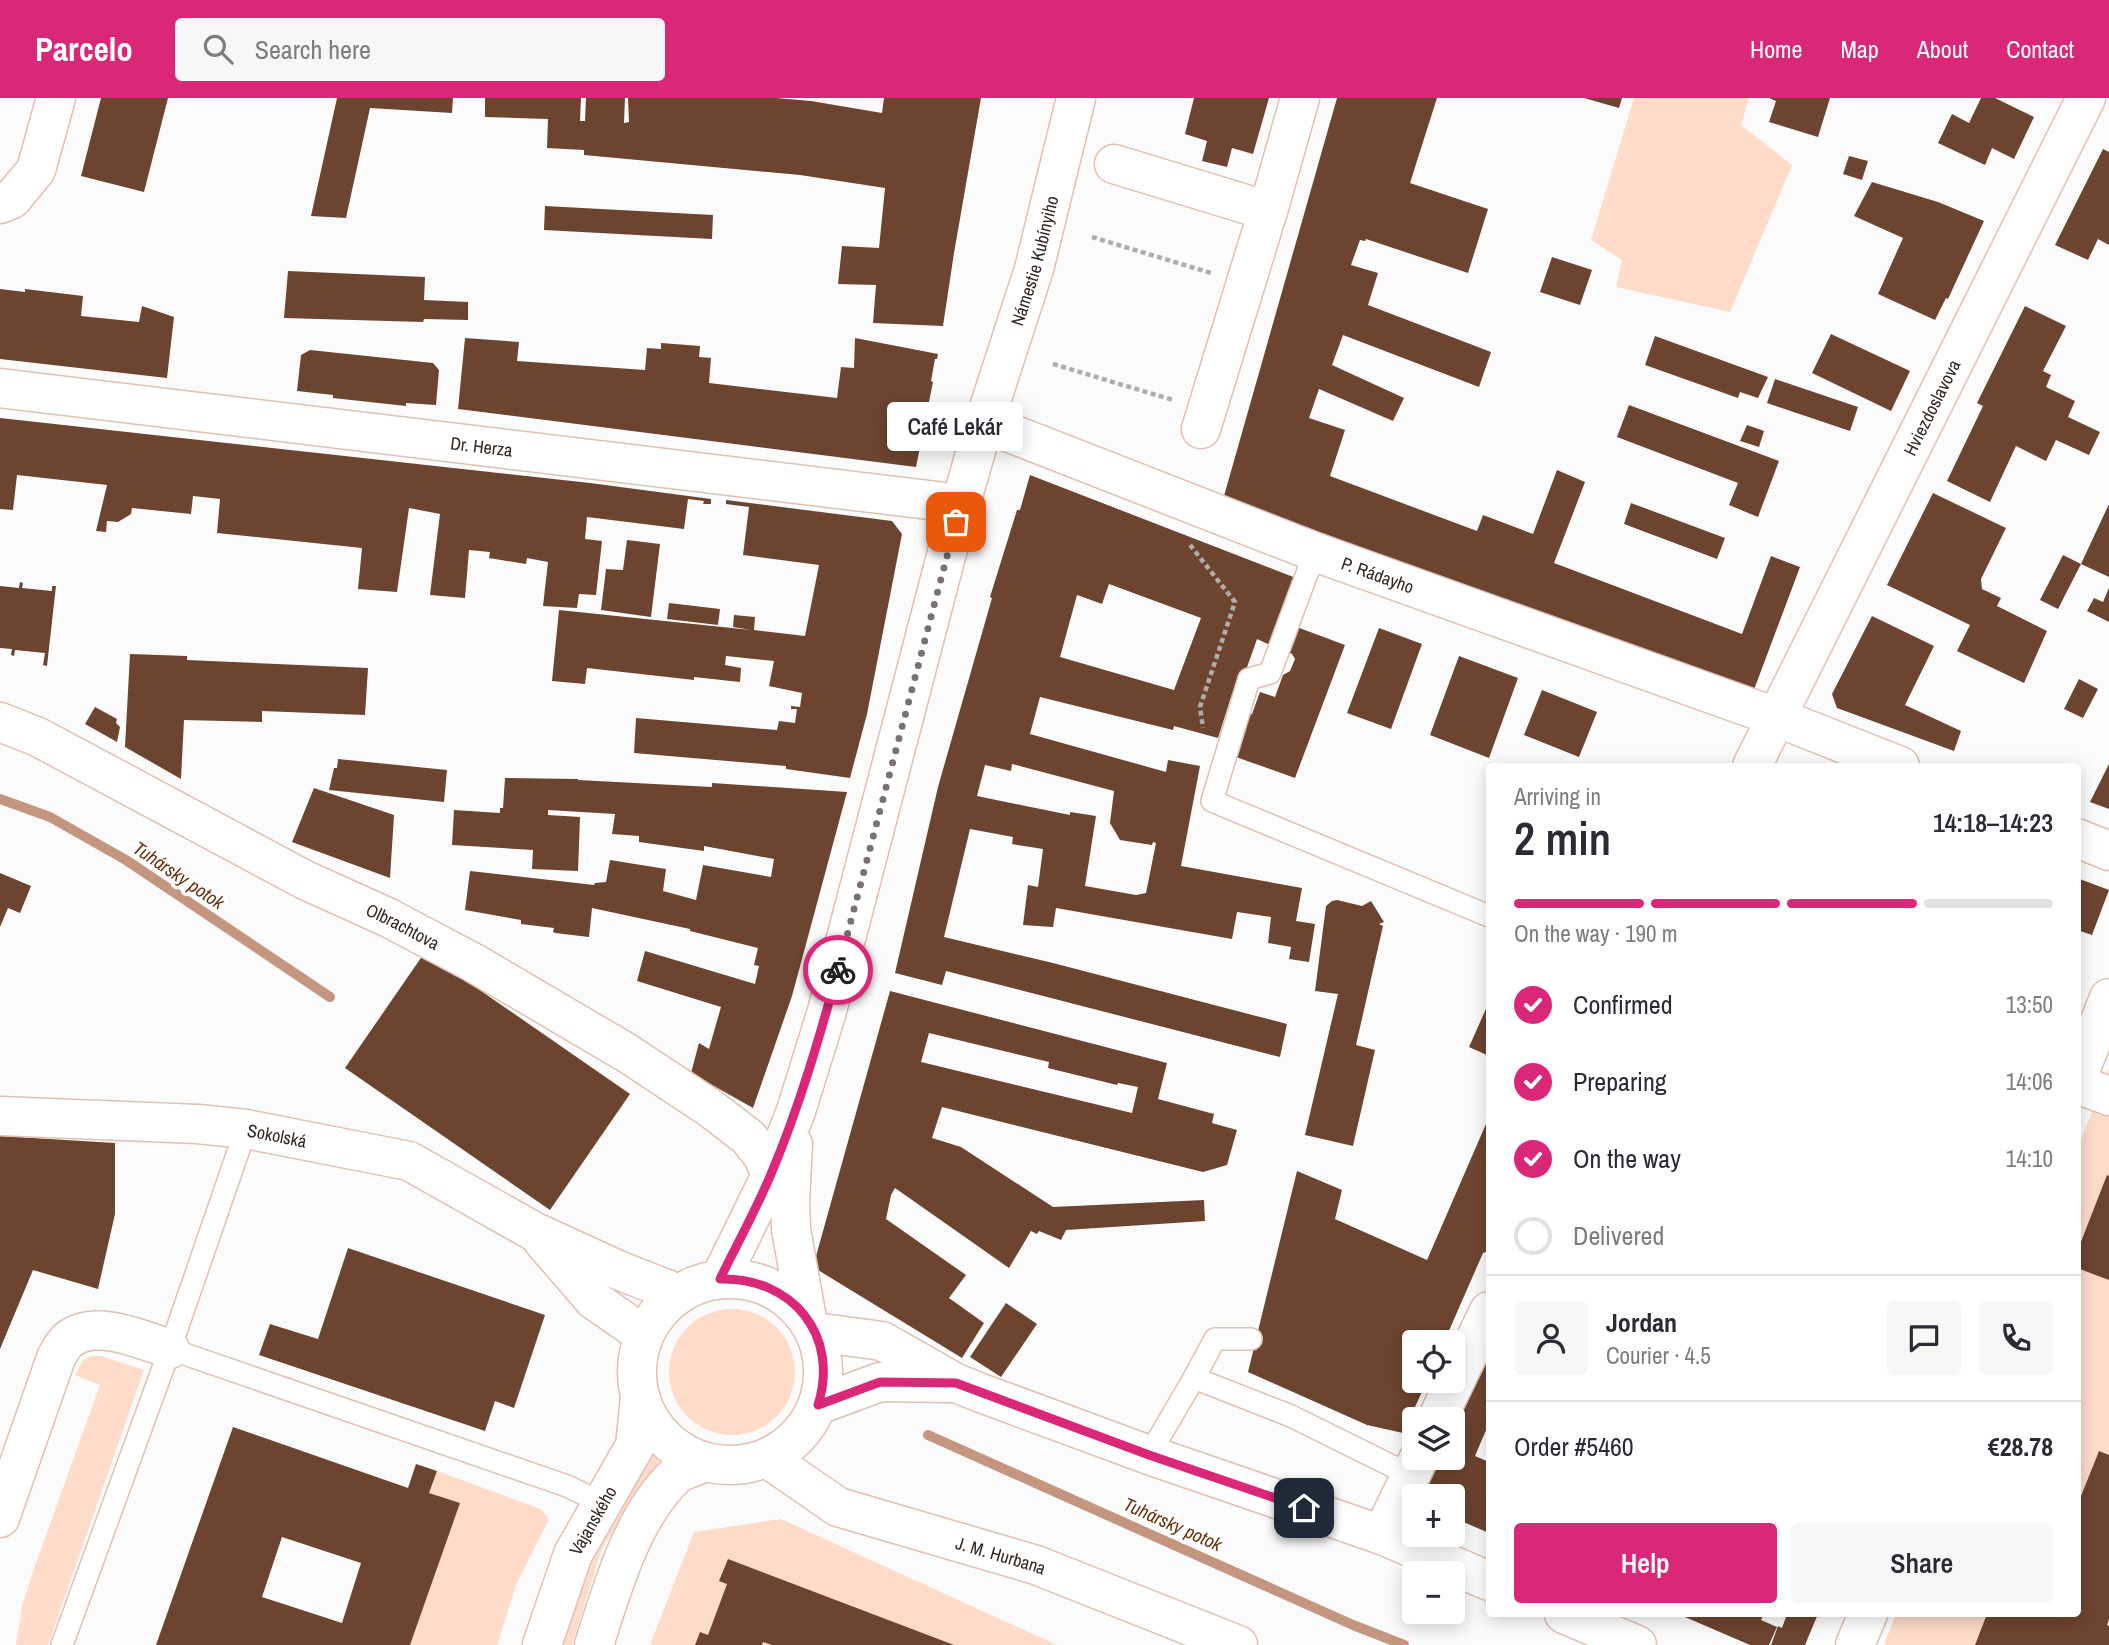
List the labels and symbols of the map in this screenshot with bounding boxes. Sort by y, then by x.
street label: Námestie Kubínyiho [1004,193,1064,329]
street label: Hviezdoslavova [1897,355,1966,460]
callout: Café Lekár [888,403,1024,452]
street label: Dr. Herza [449,430,514,462]
pin [926,492,986,552]
street label: P. Rádayho [1338,550,1418,599]
water label: Tuhársky potok [128,835,231,916]
street label: Olbrachtova [362,897,444,955]
courier [803,935,873,1005]
street label: Sokolská [245,1117,309,1153]
pin [1274,1478,1334,1538]
street label: Vajanského [563,1481,622,1560]
water label: Tuhársky potok [1120,1491,1227,1558]
street label: J. M. Hurbana [953,1530,1050,1580]

